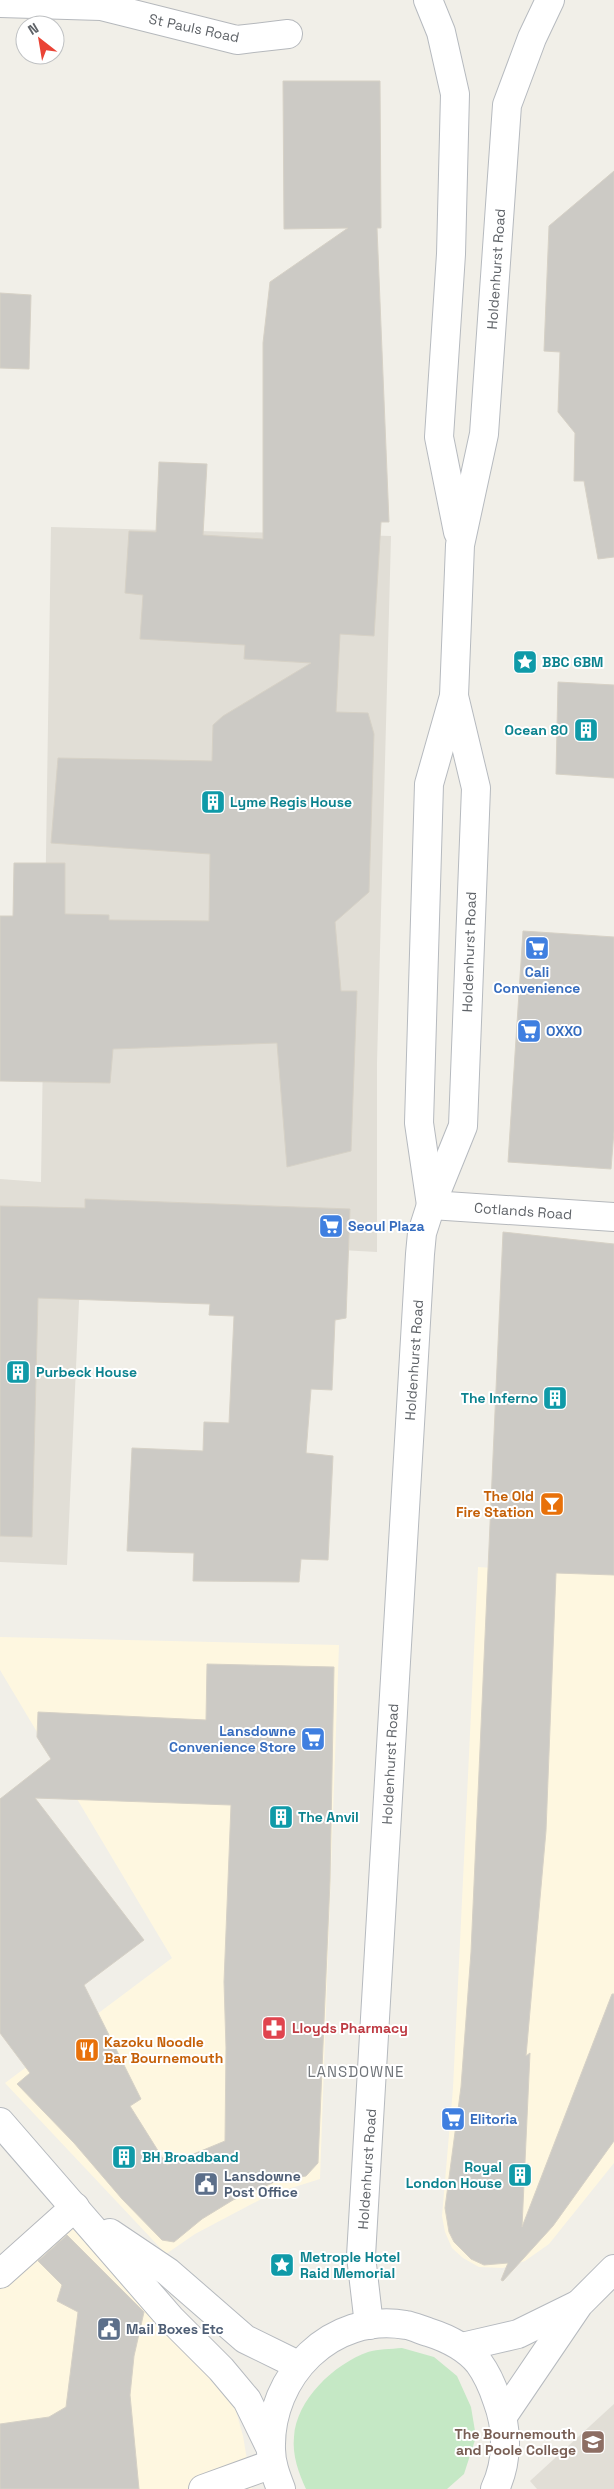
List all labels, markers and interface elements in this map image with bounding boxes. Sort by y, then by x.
street label: St Pauls Road [147,10,241,46]
north arrow [15,15,65,65]
text: N [25,19,42,39]
street label: Holdenhurst Road [483,208,509,330]
place icon: BBC 6BM [512,649,538,675]
place label: BBC 6BM [542,653,603,671]
building icon: Ocean 80 [573,717,599,743]
place label: Ocean 80 [505,721,568,739]
building icon: Lyme Regis House [200,789,226,815]
place label: Lyme Regis House [230,793,352,811]
street label: Holdenhurst Road [458,891,480,1013]
supermarket icon: Cali Convenience [524,935,550,961]
place label: Cali Convenience [494,963,580,997]
supermarket icon: OXXO [516,1018,542,1044]
place label: OXXO [546,1022,582,1040]
street label: Cotlands Road [473,1199,573,1223]
supermarket icon: Seoul Plaza [318,1213,344,1239]
place label: Seoul Plaza [348,1217,425,1235]
street label: Holdenhurst Road [401,1299,427,1421]
building icon: Purbeck House [5,1359,31,1385]
place label: Purbeck House [36,1363,137,1381]
building icon: The Inferno [542,1385,568,1411]
place label: The Inferno [461,1389,538,1407]
place label: The Old Fire Station [456,1487,534,1521]
bar icon: The Old Fire Station [539,1491,565,1517]
street label: Holdenhurst Road [378,1703,402,1825]
place label: Lansdowne Convenience Store [169,1722,296,1756]
supermarket icon: Lansdowne Convenience Store [300,1726,326,1752]
building icon: The Anvil [268,1804,294,1830]
place label: The Anvil [298,1808,359,1826]
pharmacy icon: Lloyds Pharmacy [261,2015,287,2041]
place label: Lloyds Pharmacy [292,2019,408,2037]
place label: Kazoku Noodle Bar Bournemouth [104,2033,223,2067]
restaurant icon: Kazoku Noodle Bar Bournemouth [74,2037,100,2063]
district label: LANSDOWNE [307,2062,405,2081]
supermarket icon: Elitoria [440,2106,466,2132]
street label: Holdenhurst Road [354,2108,380,2230]
place label: Elitoria [470,2110,517,2128]
building icon: BH Broadband [111,2144,137,2170]
place label: BH Broadband [142,2148,239,2166]
place label: Royal London House [406,2158,502,2192]
building icon: Royal London House [507,2162,533,2188]
place label: Lansdowne Post Office [224,2167,301,2201]
public building icon: Lansdowne Post Office [193,2171,219,2197]
place label: Metrople Hotel Raid Memorial [300,2248,400,2282]
place icon: Metrople Hotel Raid Memorial [269,2252,295,2278]
public building icon: Mail Boxes Etc [96,2316,122,2342]
place label: Mail Boxes Etc [126,2320,224,2338]
place label: The Bournemouth and Poole College [455,2425,576,2459]
school or university icon: The Bournemouth and Poole College [580,2429,606,2455]

